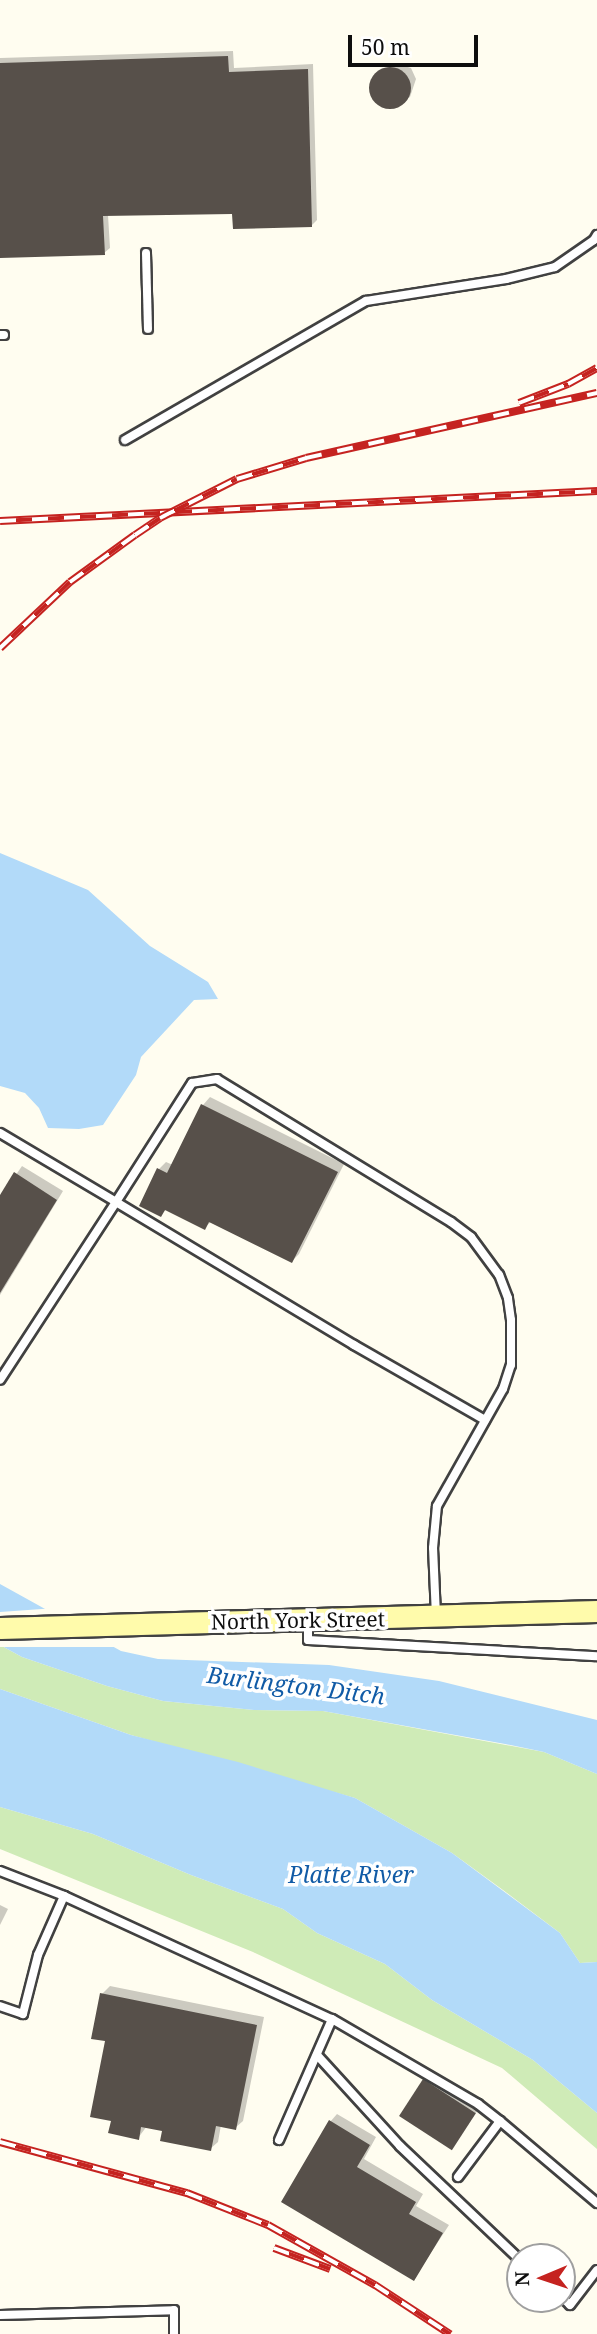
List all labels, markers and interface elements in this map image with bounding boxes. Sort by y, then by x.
scale bar [352,21,482,65]
text: 50 m [361,33,410,61]
street label: North York Street [211,1606,385,1634]
water label: Burlington Ditch [206,1660,386,1710]
water label: Platte River [288,1860,414,1888]
north arrow [506,2243,576,2313]
text: N [509,2271,535,2287]

